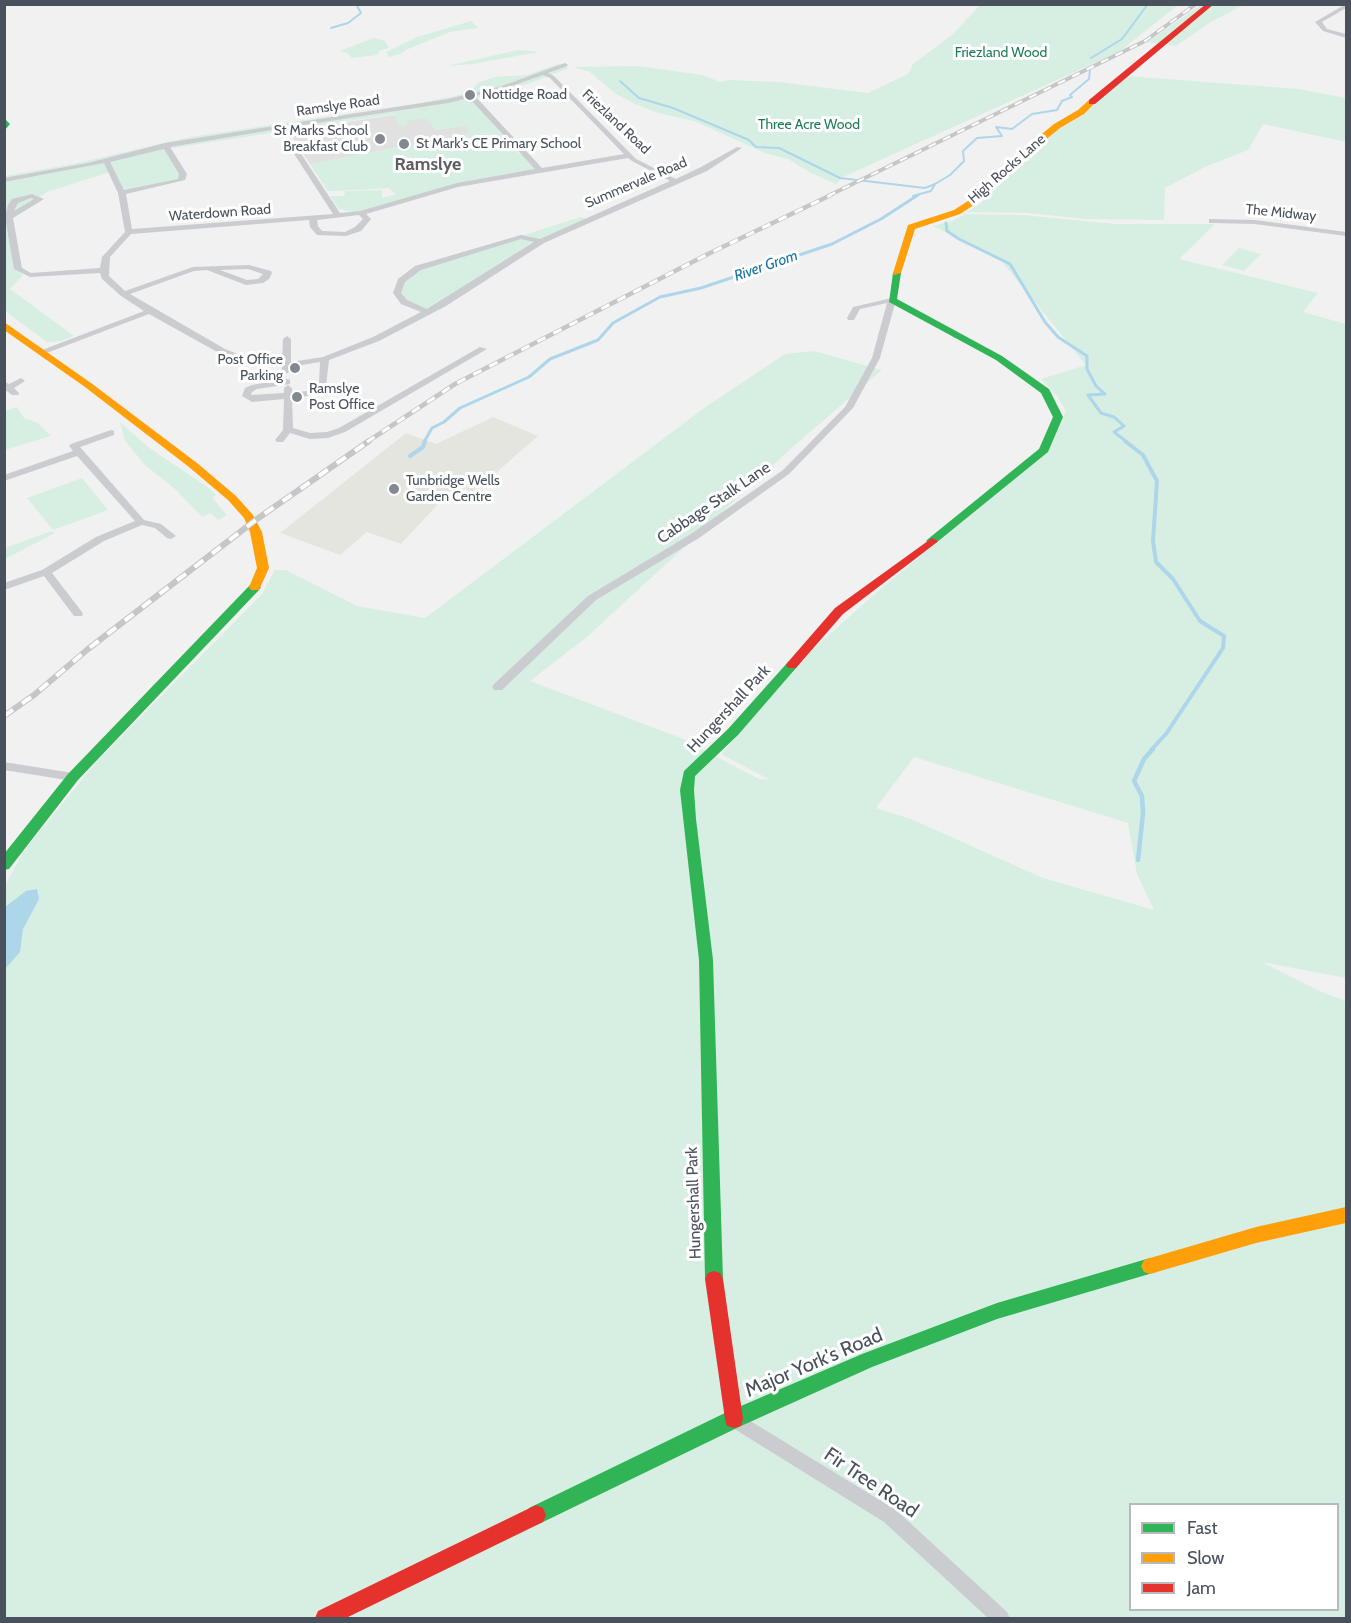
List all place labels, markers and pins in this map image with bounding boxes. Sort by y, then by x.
place label: Nottidge Road [482,87,567,103]
marker: Nottidge Road [463,88,477,102]
place label: St Marks School Breakfast Club [274,123,368,156]
marker: St Marks School Breakfast Club [373,132,387,146]
place label: St Mark's CE Primary School [416,136,581,152]
marker: St Mark's CE Primary School [397,137,411,151]
place label: Post Office Parking [217,352,283,384]
marker: Post Office Parking [288,361,302,375]
place label: Ramslye Post Office [309,381,375,413]
marker: Ramslye Post Office [290,390,304,404]
place label: Tunbridge Wells Garden Centre [406,473,500,506]
marker: Tunbridge Wells Garden Centre [387,482,401,496]

